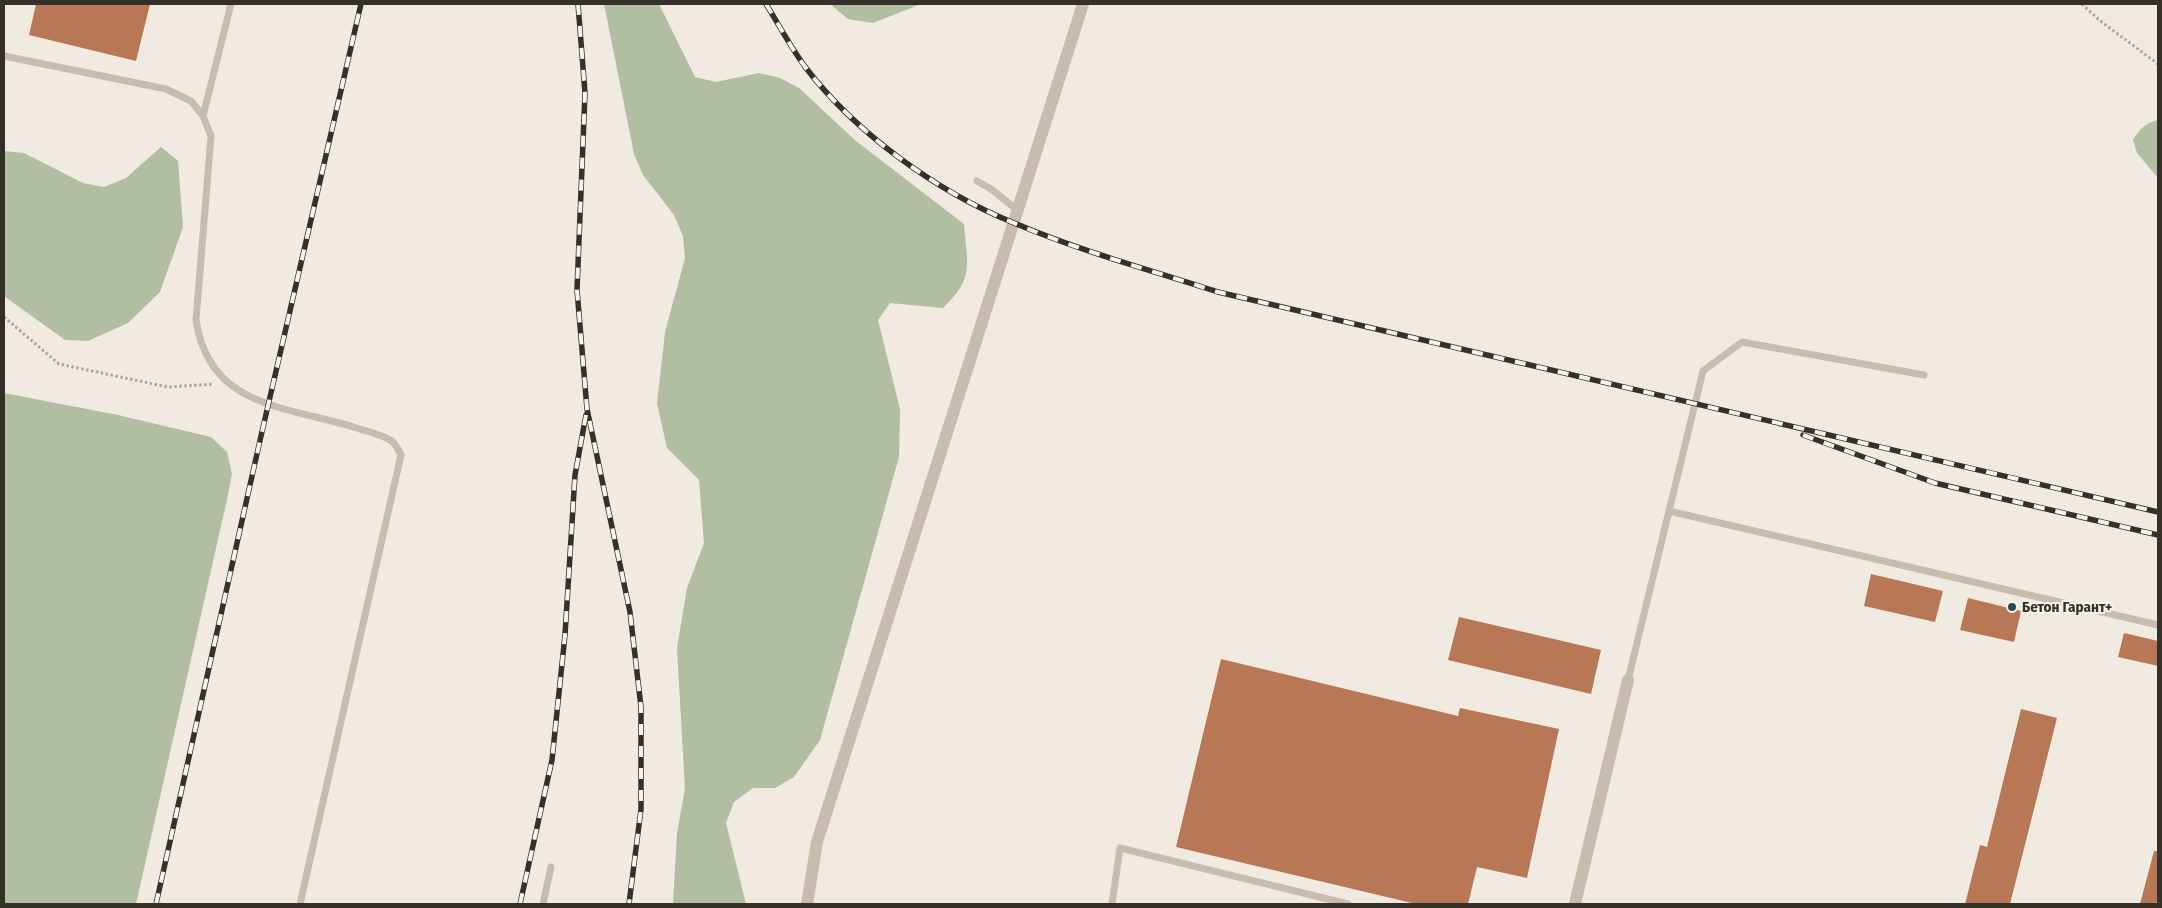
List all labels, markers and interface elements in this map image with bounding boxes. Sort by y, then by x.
place label: Бетон Гарант+ [2022,598,2112,616]
marker: Бетон Гарант+ [2006,601,2018,613]

